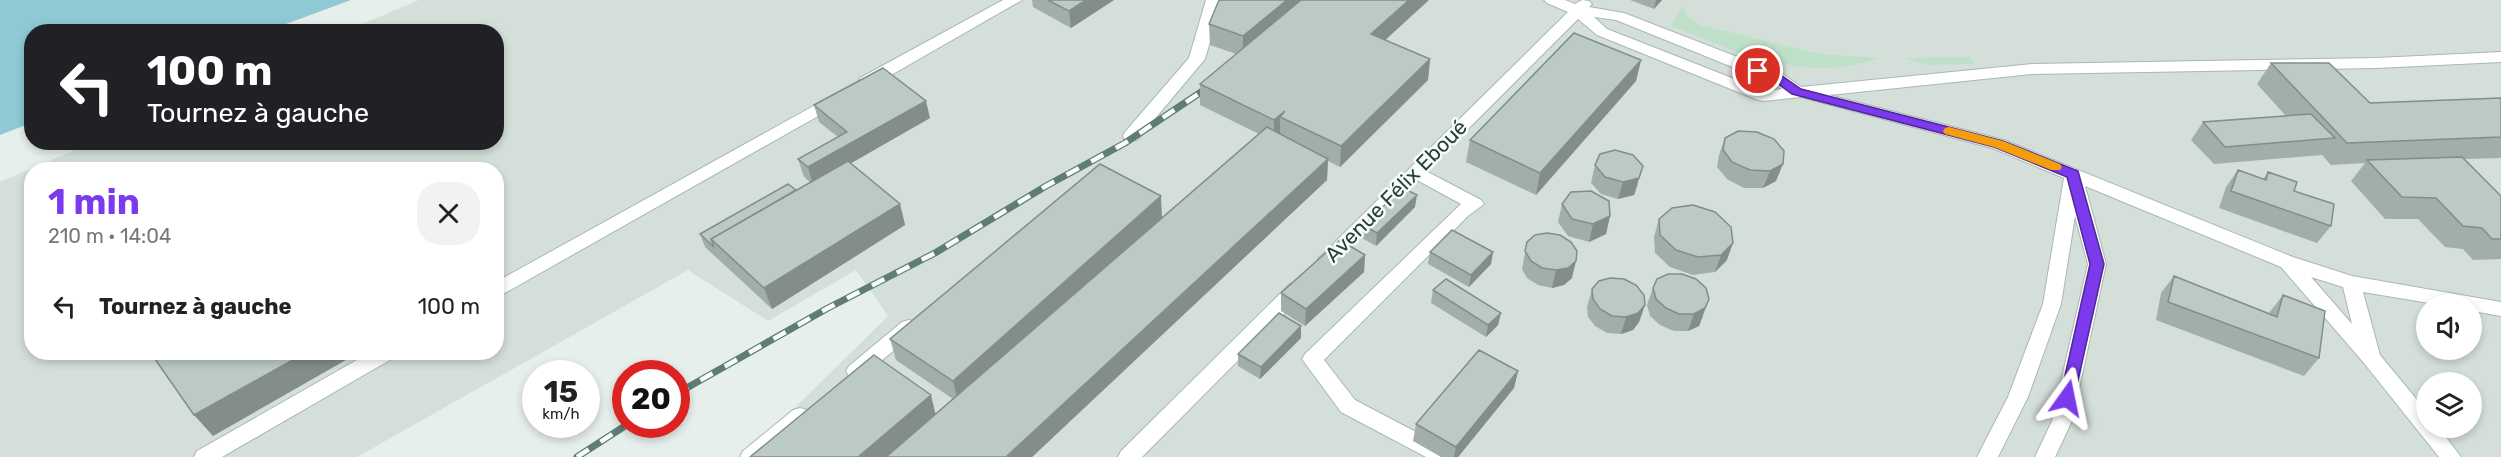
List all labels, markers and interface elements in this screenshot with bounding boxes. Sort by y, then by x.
pin [1732,45,1783,96]
text: 100 m [147,46,272,96]
icon: left [48,48,126,126]
icon: arrive [1741,54,1774,87]
text: Tournez à gauche [147,97,369,129]
street label: Avenue Félix Eboué [1319,114,1472,267]
text: 1 min [48,180,140,223]
button: close [417,182,480,245]
text: 210 m · 14:04 [48,224,171,248]
icon: left [48,290,81,323]
text: Tournez à gauche [99,293,292,320]
text: 100 m [418,293,480,320]
map controls [2416,294,2482,438]
button: sound [2416,294,2482,360]
speed limit sign: 20 [612,360,690,438]
position arrow [2035,366,2099,430]
button: layers [2416,372,2482,438]
text: 15 [544,374,578,410]
text: km/h [542,405,580,423]

